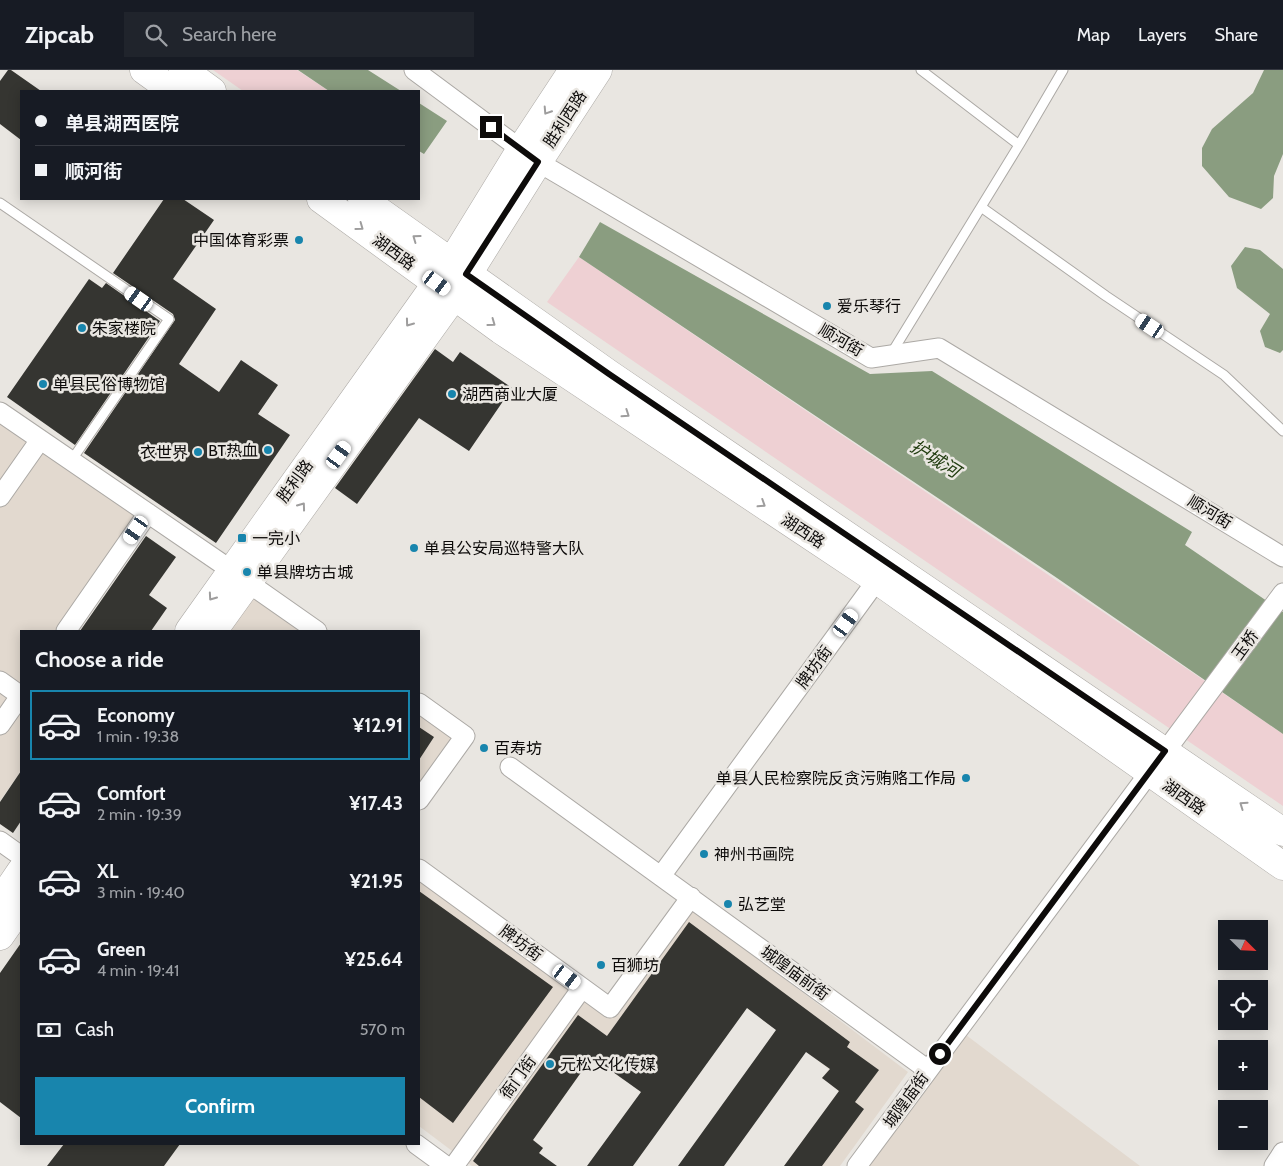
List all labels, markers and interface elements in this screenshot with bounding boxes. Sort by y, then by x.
search box [124,12,474,57]
text: Zipcab [25,20,94,49]
icon: search [142,21,170,49]
text: Search here [182,23,276,46]
text: Map [1077,24,1110,46]
text: Layers [1138,24,1187,46]
text: Share [1215,24,1258,46]
street label: 胜利西路 [540,87,590,151]
one-way arrow [543,105,553,114]
text: 单县湖西医院 [65,112,179,135]
route end [480,116,502,138]
text: 顺河街 [65,160,122,183]
one-way arrow [354,222,363,230]
street label: 湖西路 [369,230,419,274]
place label: 中国体育彩票 [193,231,289,250]
marker: 中国体育彩票 [293,234,305,246]
one-way arrow [412,235,422,244]
car [420,268,453,298]
car [122,284,155,314]
place label: 爱乐琴行 [837,297,901,316]
marker: 爱乐琴行 [821,300,833,312]
car [1133,311,1166,341]
one-way arrow [406,317,414,326]
one-way arrow [486,317,496,326]
place label: 朱家楼院 [92,319,156,338]
street label: 顺河街 [815,320,867,360]
marker: 朱家楼院 [76,322,88,334]
place label: 单县民俗博物馆 [53,375,165,394]
marker: 单县民俗博物馆 [37,378,49,390]
place label: 湖西商业大厦 [462,385,558,404]
marker: 湖西商业大厦 [446,388,458,400]
one-way arrow [621,408,630,417]
water label: 护城河 [906,435,966,484]
car [324,438,353,472]
place label: BT热血 [208,441,258,460]
place label: 衣世界 [140,443,188,462]
marker: BT热血 [262,444,274,456]
marker: 衣世界 [192,446,204,458]
street label: 胜利路 [273,456,317,506]
street label: 顺河街 [1185,491,1235,533]
one-way arrow [756,498,765,507]
one-way arrow [296,502,305,512]
street label: 湖西路 [778,510,828,552]
car [121,513,150,547]
place label: 一完小 [252,529,300,548]
marker: 一完小 [236,532,248,544]
place label: 单县公安局巡特警大队 [424,539,584,558]
marker: 单县公安局巡特警大队 [408,542,420,554]
place label: 单县牌坊古城 [257,563,353,582]
marker: 单县牌坊古城 [241,566,253,578]
one-way arrow [209,592,218,601]
car [831,606,860,640]
street label: 玉桥 [1228,626,1262,664]
street label: 牌坊街 [792,642,836,692]
text: Choose a ride [35,646,164,673]
icon: car [37,703,82,748]
text: Economy [97,704,175,727]
text: ¥12.91 [353,714,403,737]
text: 1 min · 19:38 [97,727,179,746]
place label: 百寿坊 [494,739,542,758]
marker: 百寿坊 [478,742,490,754]
place label: 单县人民检察院反贪污贿赂工作局 [716,769,956,788]
marker: 单县人民检察院反贪污贿赂工作局 [960,772,972,784]
street label: 湖西路 [1159,775,1209,819]
icon: car [37,781,82,826]
text: Comfort [97,782,166,805]
text: ¥17.43 [349,792,403,815]
one-way arrow [1239,802,1249,811]
text: 2 min · 19:39 [97,805,182,824]
place label: 神州书画院 [714,845,794,864]
marker: 神州书画院 [698,848,710,860]
icon: car [37,859,82,904]
text: XL [97,860,118,883]
text: ¥21.95 [350,870,403,893]
text: 3 min · 19:40 [97,883,185,902]
place label: 弘艺堂 [738,895,786,914]
marker: 弘艺堂 [722,898,734,910]
north arrow [1218,920,1268,970]
map controls [1218,920,1268,1150]
street label: 牌坊街 [496,921,546,965]
icon: car [37,937,82,982]
text: Green [97,938,146,961]
street label: 城隍庙前街 [757,942,833,1004]
text: ¥25.64 [345,948,403,971]
place label: 百狮坊 [611,956,659,975]
marker: 百狮坊 [595,959,607,971]
text: 4 min · 19:41 [97,961,179,980]
car [550,962,583,992]
button: locate [1218,980,1268,1030]
icon: cash [35,1016,63,1044]
text: Cash [75,1018,114,1041]
text: 570 m [360,1020,405,1039]
button: + [1218,1040,1268,1090]
route start [929,1043,951,1065]
street label: 衙门街 [496,1052,540,1102]
place label: 元松文化传媒 [560,1055,656,1074]
marker: 元松文化传媒 [544,1058,556,1070]
street label: 城隍庙街 [880,1069,932,1131]
button: Confirm [35,1077,405,1135]
button: − [1218,1100,1268,1150]

